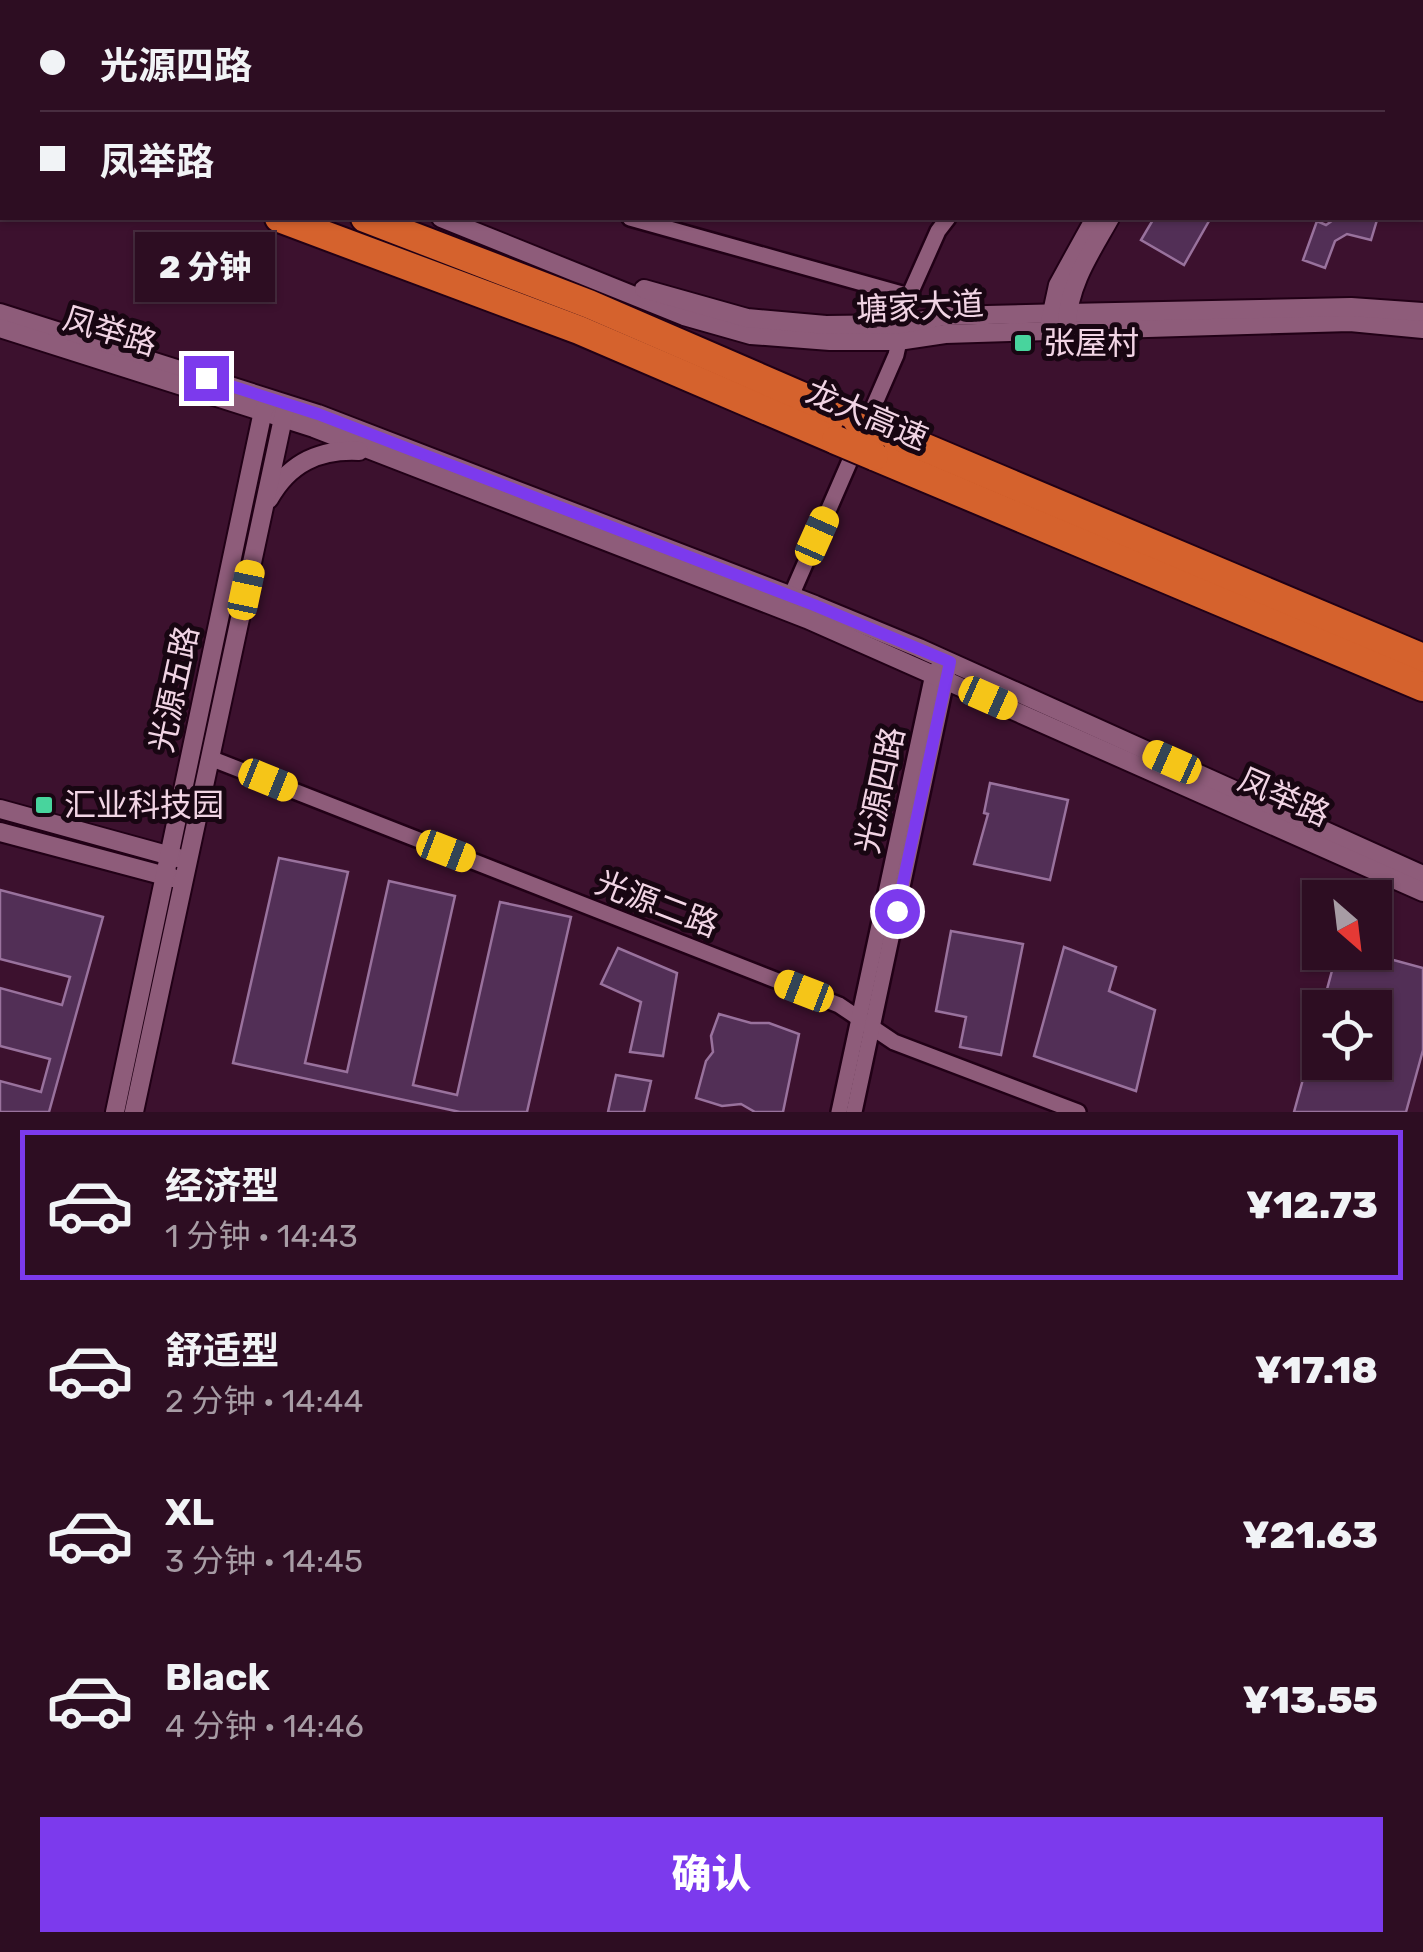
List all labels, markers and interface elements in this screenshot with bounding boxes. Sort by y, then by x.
text: 光源四路 [100,43,252,89]
text: 凤举路 [100,139,214,185]
callout: 2 分钟 [136,233,276,303]
text: 2 分钟 [159,248,251,286]
street label: 塘家大道 [855,285,985,329]
street label: 凤举路 [59,299,161,363]
place label: 张屋村 [1043,324,1139,362]
marker: 张屋村 [1012,332,1034,354]
route end [184,356,229,401]
street label: 龙大高速 [801,373,933,457]
car [791,502,843,570]
car [225,558,267,622]
street label: 光源五路 [142,622,206,756]
car [954,672,1022,724]
street label: 光源四路 [848,723,912,857]
car [1138,736,1206,788]
car [235,755,301,805]
street label: 凤举路 [1232,760,1336,834]
place label: 汇业科技园 [64,786,224,824]
marker: 汇业科技园 [33,794,55,816]
car [413,826,479,876]
street label: 光源二路 [590,863,724,945]
north arrow [1302,880,1392,970]
map controls [1302,880,1392,1080]
route start [875,889,920,934]
car [771,966,837,1016]
button: locate [1302,990,1392,1080]
icon: car [45,1160,135,1250]
text: 经济型 [165,1163,279,1209]
text: ¥12.73 [1246,1182,1378,1228]
text: 1 分钟 · 14:43 [165,1217,358,1255]
icon: car [45,1325,135,1415]
text: 舒适型 [165,1328,279,1374]
text: ¥17.18 [1255,1347,1378,1393]
text: 2 分钟 · 14:44 [165,1382,363,1420]
text: XL [165,1489,214,1535]
icon: car [45,1490,135,1580]
text: ¥21.63 [1242,1512,1378,1558]
text: 3 分钟 · 14:45 [165,1542,363,1580]
text: Black [165,1654,270,1700]
icon: car [45,1655,135,1745]
text: ¥13.55 [1243,1677,1378,1723]
text: 4 分钟 · 14:46 [165,1707,364,1745]
button: 确认 [40,1817,1383,1932]

